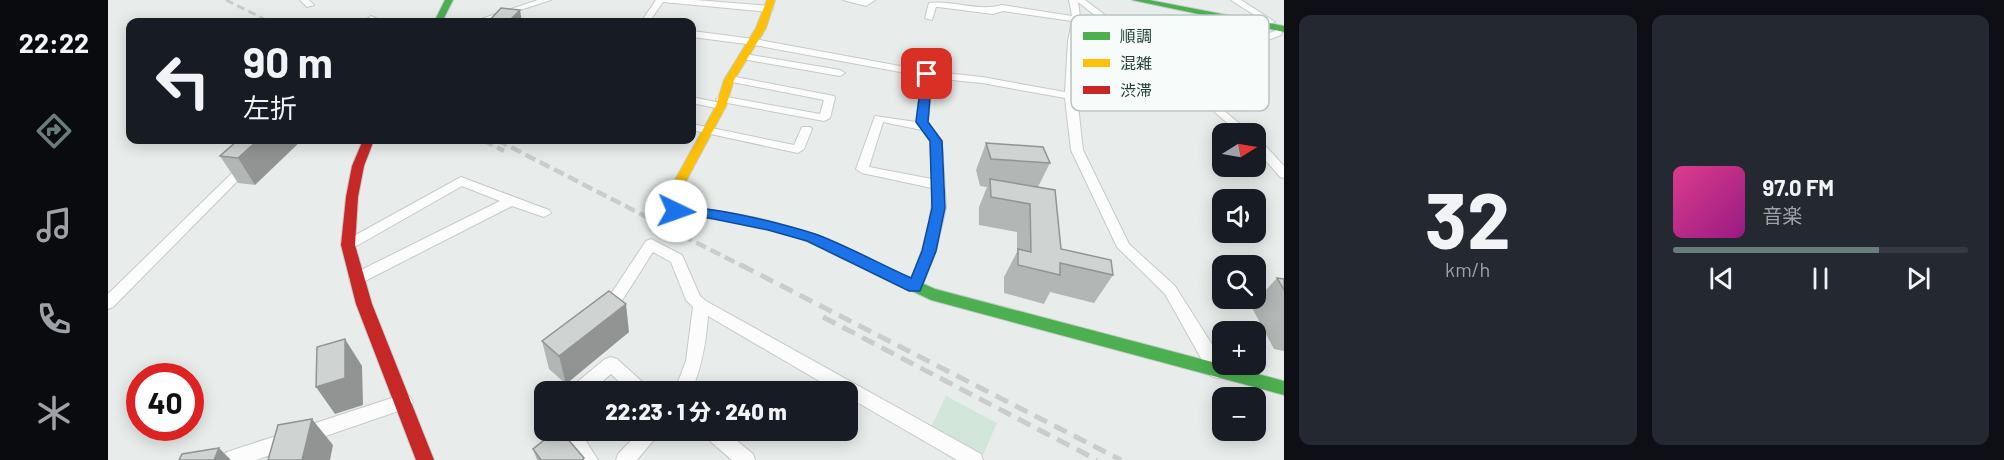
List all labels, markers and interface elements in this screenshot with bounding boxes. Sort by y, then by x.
legend [1071,15,1269,111]
text: 22:22 [19,26,89,58]
text: 順調 [1120,26,1152,45]
text: 90 m [243,36,333,86]
icon: left [144,42,222,120]
pin [901,48,952,99]
text: 混雑 [1120,53,1152,72]
icon: arrive [910,57,943,90]
text: 渋滞 [1120,80,1152,99]
text: 左折 [243,91,297,123]
icon: directions [33,110,75,152]
north arrow [1212,123,1266,177]
map controls [1212,123,1266,441]
text: 32 [1425,171,1511,265]
text: 97.0 FM [1763,174,1834,200]
position arrow [644,179,708,243]
button: sound [1212,189,1266,243]
text: 音楽 [1763,203,1803,227]
icon: music [33,204,75,246]
button: search [1212,255,1266,309]
text: km/h [1445,257,1490,281]
icon: previous [1705,262,1738,295]
icon: pause [1804,262,1837,295]
icon: next [1902,262,1935,295]
icon: phone [33,298,75,340]
button: + [1212,321,1266,375]
speed limit sign: 40 [126,363,204,441]
button: − [1212,387,1266,441]
icon: climate [33,392,75,434]
text: 22:23 · 1 分 · 240 m [605,398,787,424]

